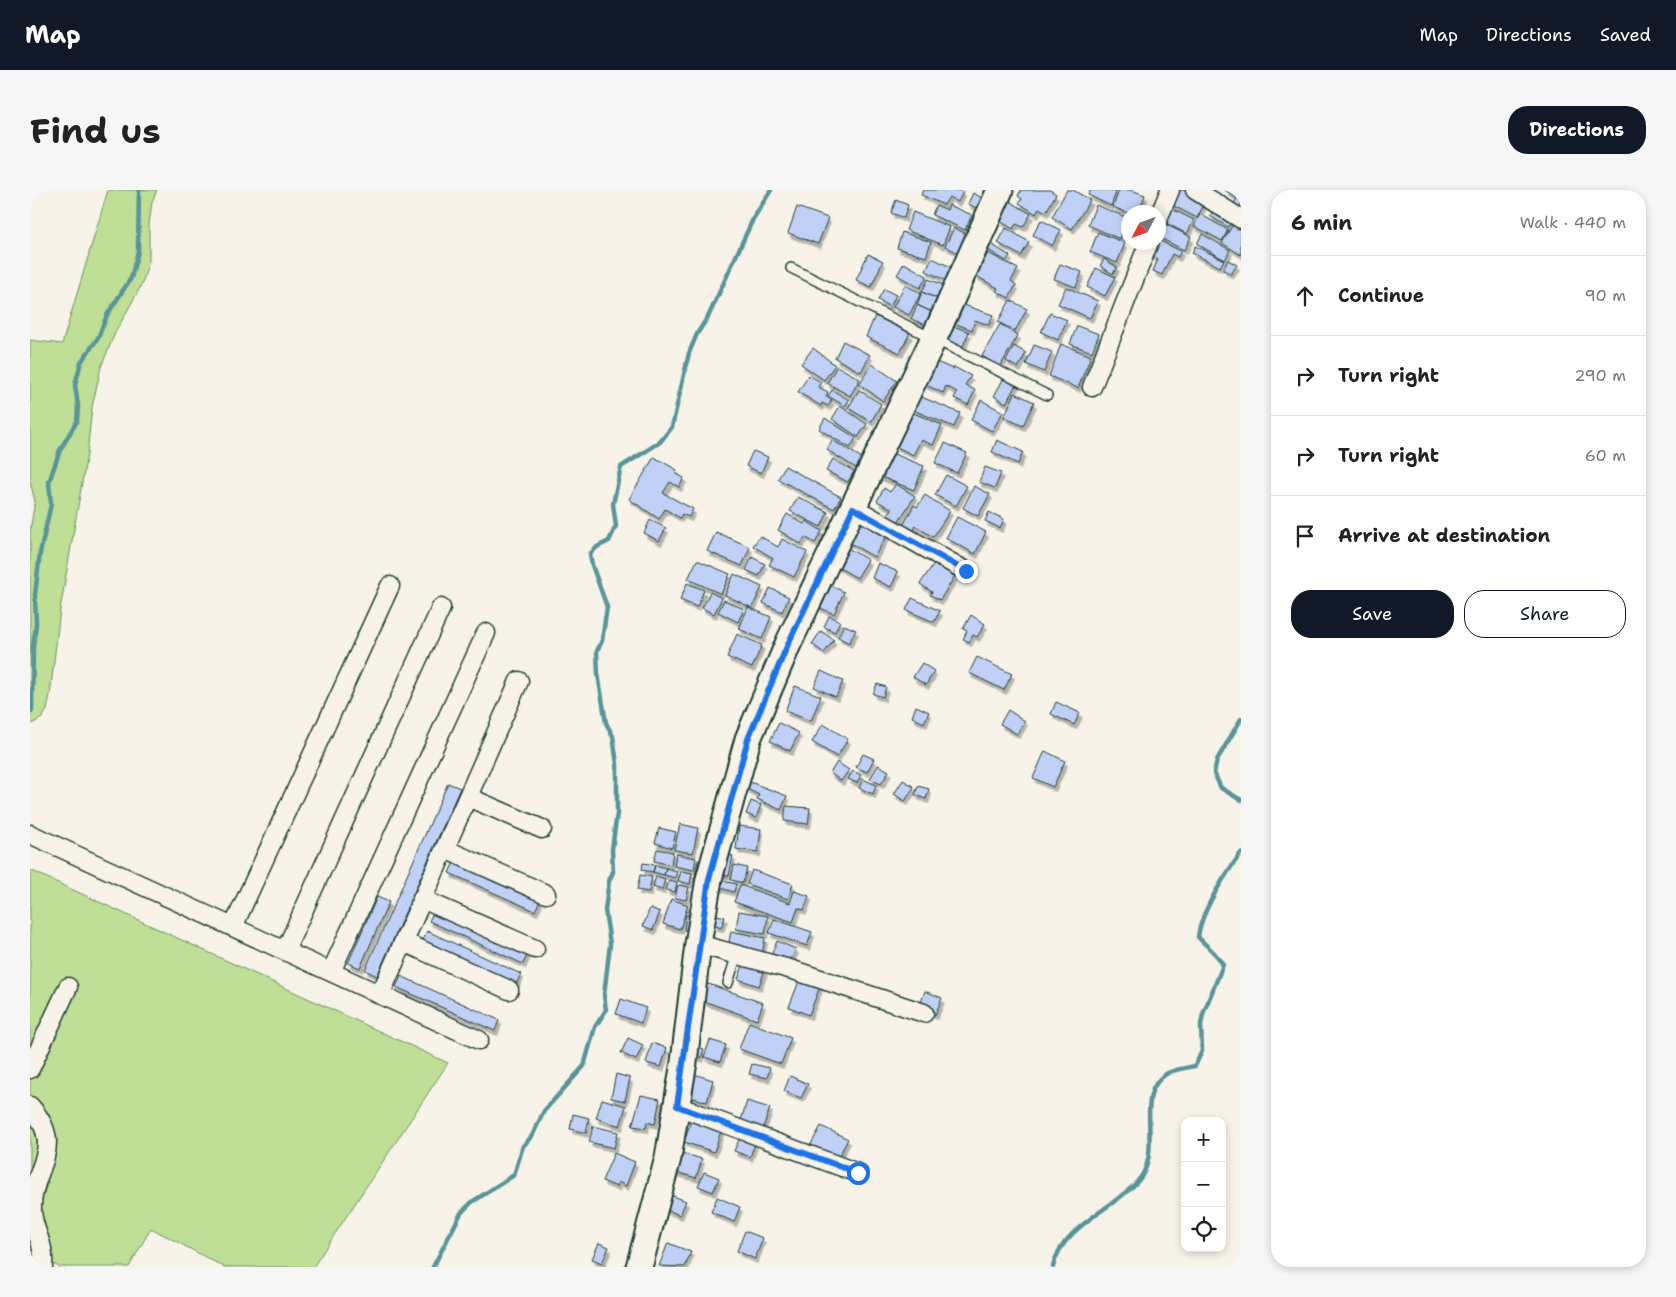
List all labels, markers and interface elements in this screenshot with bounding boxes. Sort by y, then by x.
text: Map [25,19,81,51]
text: Map [1420,23,1458,47]
text: Directions [1486,23,1572,47]
text: Saved [1600,23,1651,47]
button: Directions [1508,106,1646,154]
text: Find us [30,107,161,154]
north arrow [1121,205,1166,250]
text: 6 min [1291,209,1352,237]
text: Walk · 440 m [1520,212,1626,233]
icon: ahead [1291,282,1319,310]
text: Continue [1338,283,1424,308]
text: 90 m [1585,285,1626,306]
icon: right [1291,362,1319,390]
text: Turn right [1338,363,1439,388]
text: 290 m [1574,365,1626,386]
icon: right [1291,442,1319,470]
text: Turn right [1338,443,1439,468]
text: 60 m [1585,445,1626,466]
icon: arrive [1291,522,1319,550]
text: Arrive at destination [1338,523,1550,548]
route end [955,560,978,583]
button: Save [1291,590,1454,638]
button: Share [1464,590,1626,638]
map controls [1181,1117,1226,1252]
button: + [1181,1117,1226,1162]
route start [847,1162,870,1185]
button: − [1181,1162,1226,1207]
button: locate [1181,1207,1226,1252]

